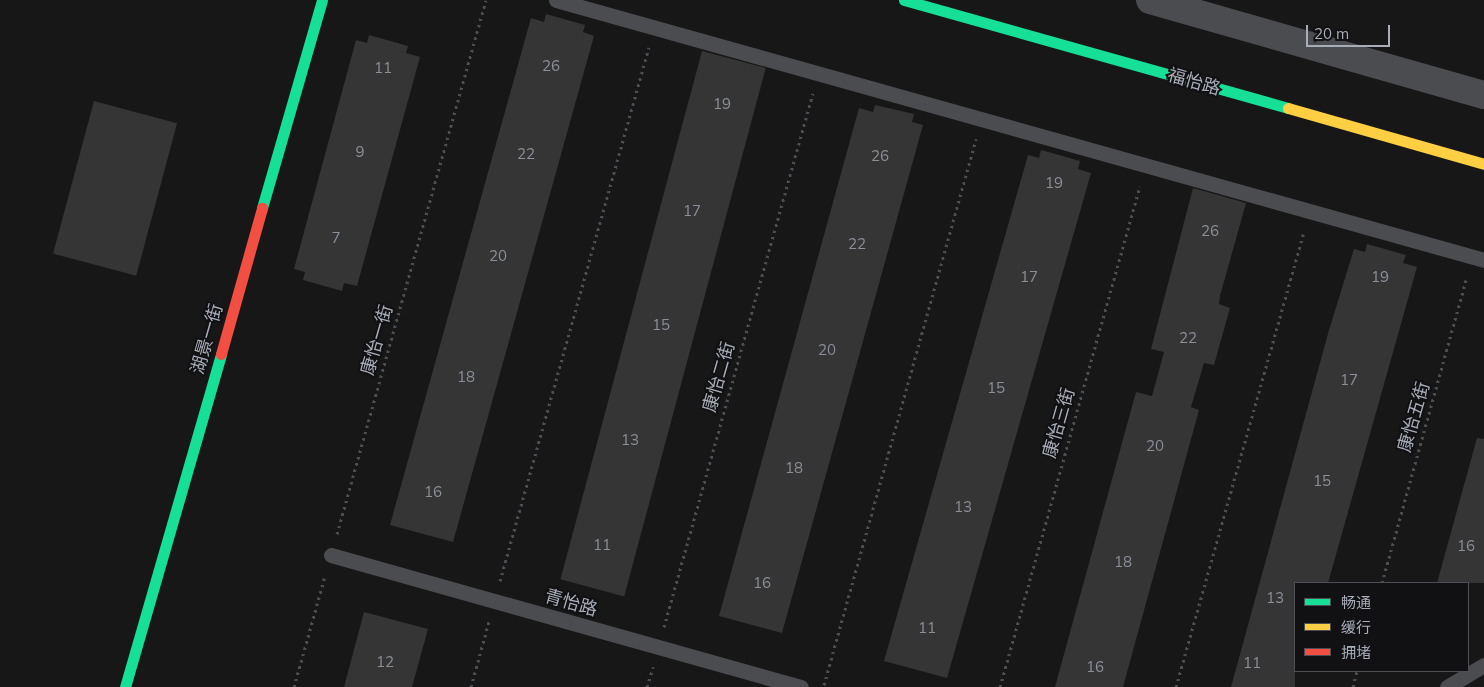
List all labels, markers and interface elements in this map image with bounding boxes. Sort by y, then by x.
scale bar [1309,15,1393,47]
text: 20 m [1314,24,1349,43]
house number: 26 [542,57,560,75]
house number: 11 [374,59,392,77]
street label: 福怡路 [1165,64,1223,100]
house number: 19 [713,95,731,113]
house number: 9 [356,143,364,161]
house number: 22 [517,145,535,163]
house number: 26 [871,147,889,165]
house number: 19 [1045,174,1063,192]
house number: 17 [683,202,701,220]
house number: 26 [1201,222,1219,240]
house number: 7 [332,229,340,247]
house number: 22 [848,235,866,253]
house number: 20 [489,247,507,265]
house number: 17 [1020,268,1038,286]
house number: 19 [1371,268,1389,286]
street label: 湖景一街 [187,301,227,377]
street label: 康怡一街 [357,302,397,378]
house number: 15 [652,316,670,334]
house number: 22 [1179,329,1197,347]
street label: 康怡二街 [699,339,739,415]
house number: 20 [818,341,836,359]
house number: 18 [457,368,475,386]
house number: 17 [1340,371,1358,389]
house number: 15 [987,379,1005,397]
street label: 康怡五街 [1394,379,1434,455]
street label: 康怡三街 [1039,385,1079,461]
house number: 13 [621,431,639,449]
house number: 20 [1146,437,1164,455]
house number: 18 [785,459,803,477]
house number: 15 [1313,472,1331,490]
house number: 16 [424,483,442,501]
house number: 13 [954,498,972,516]
house number: 11 [593,536,611,554]
house number: 16 [1457,537,1475,555]
house number: 18 [1114,553,1132,571]
house number: 16 [753,574,771,592]
legend [1294,582,1469,672]
street label: 青怡路 [542,585,600,621]
house number: 13 [1266,589,1284,607]
text: 畅通 [1341,593,1371,612]
text: 缓行 [1341,618,1371,637]
house number: 11 [918,619,936,637]
text: 拥堵 [1341,643,1371,662]
house number: 12 [376,653,394,671]
house number: 11 [1243,654,1261,672]
house number: 16 [1086,658,1104,676]

